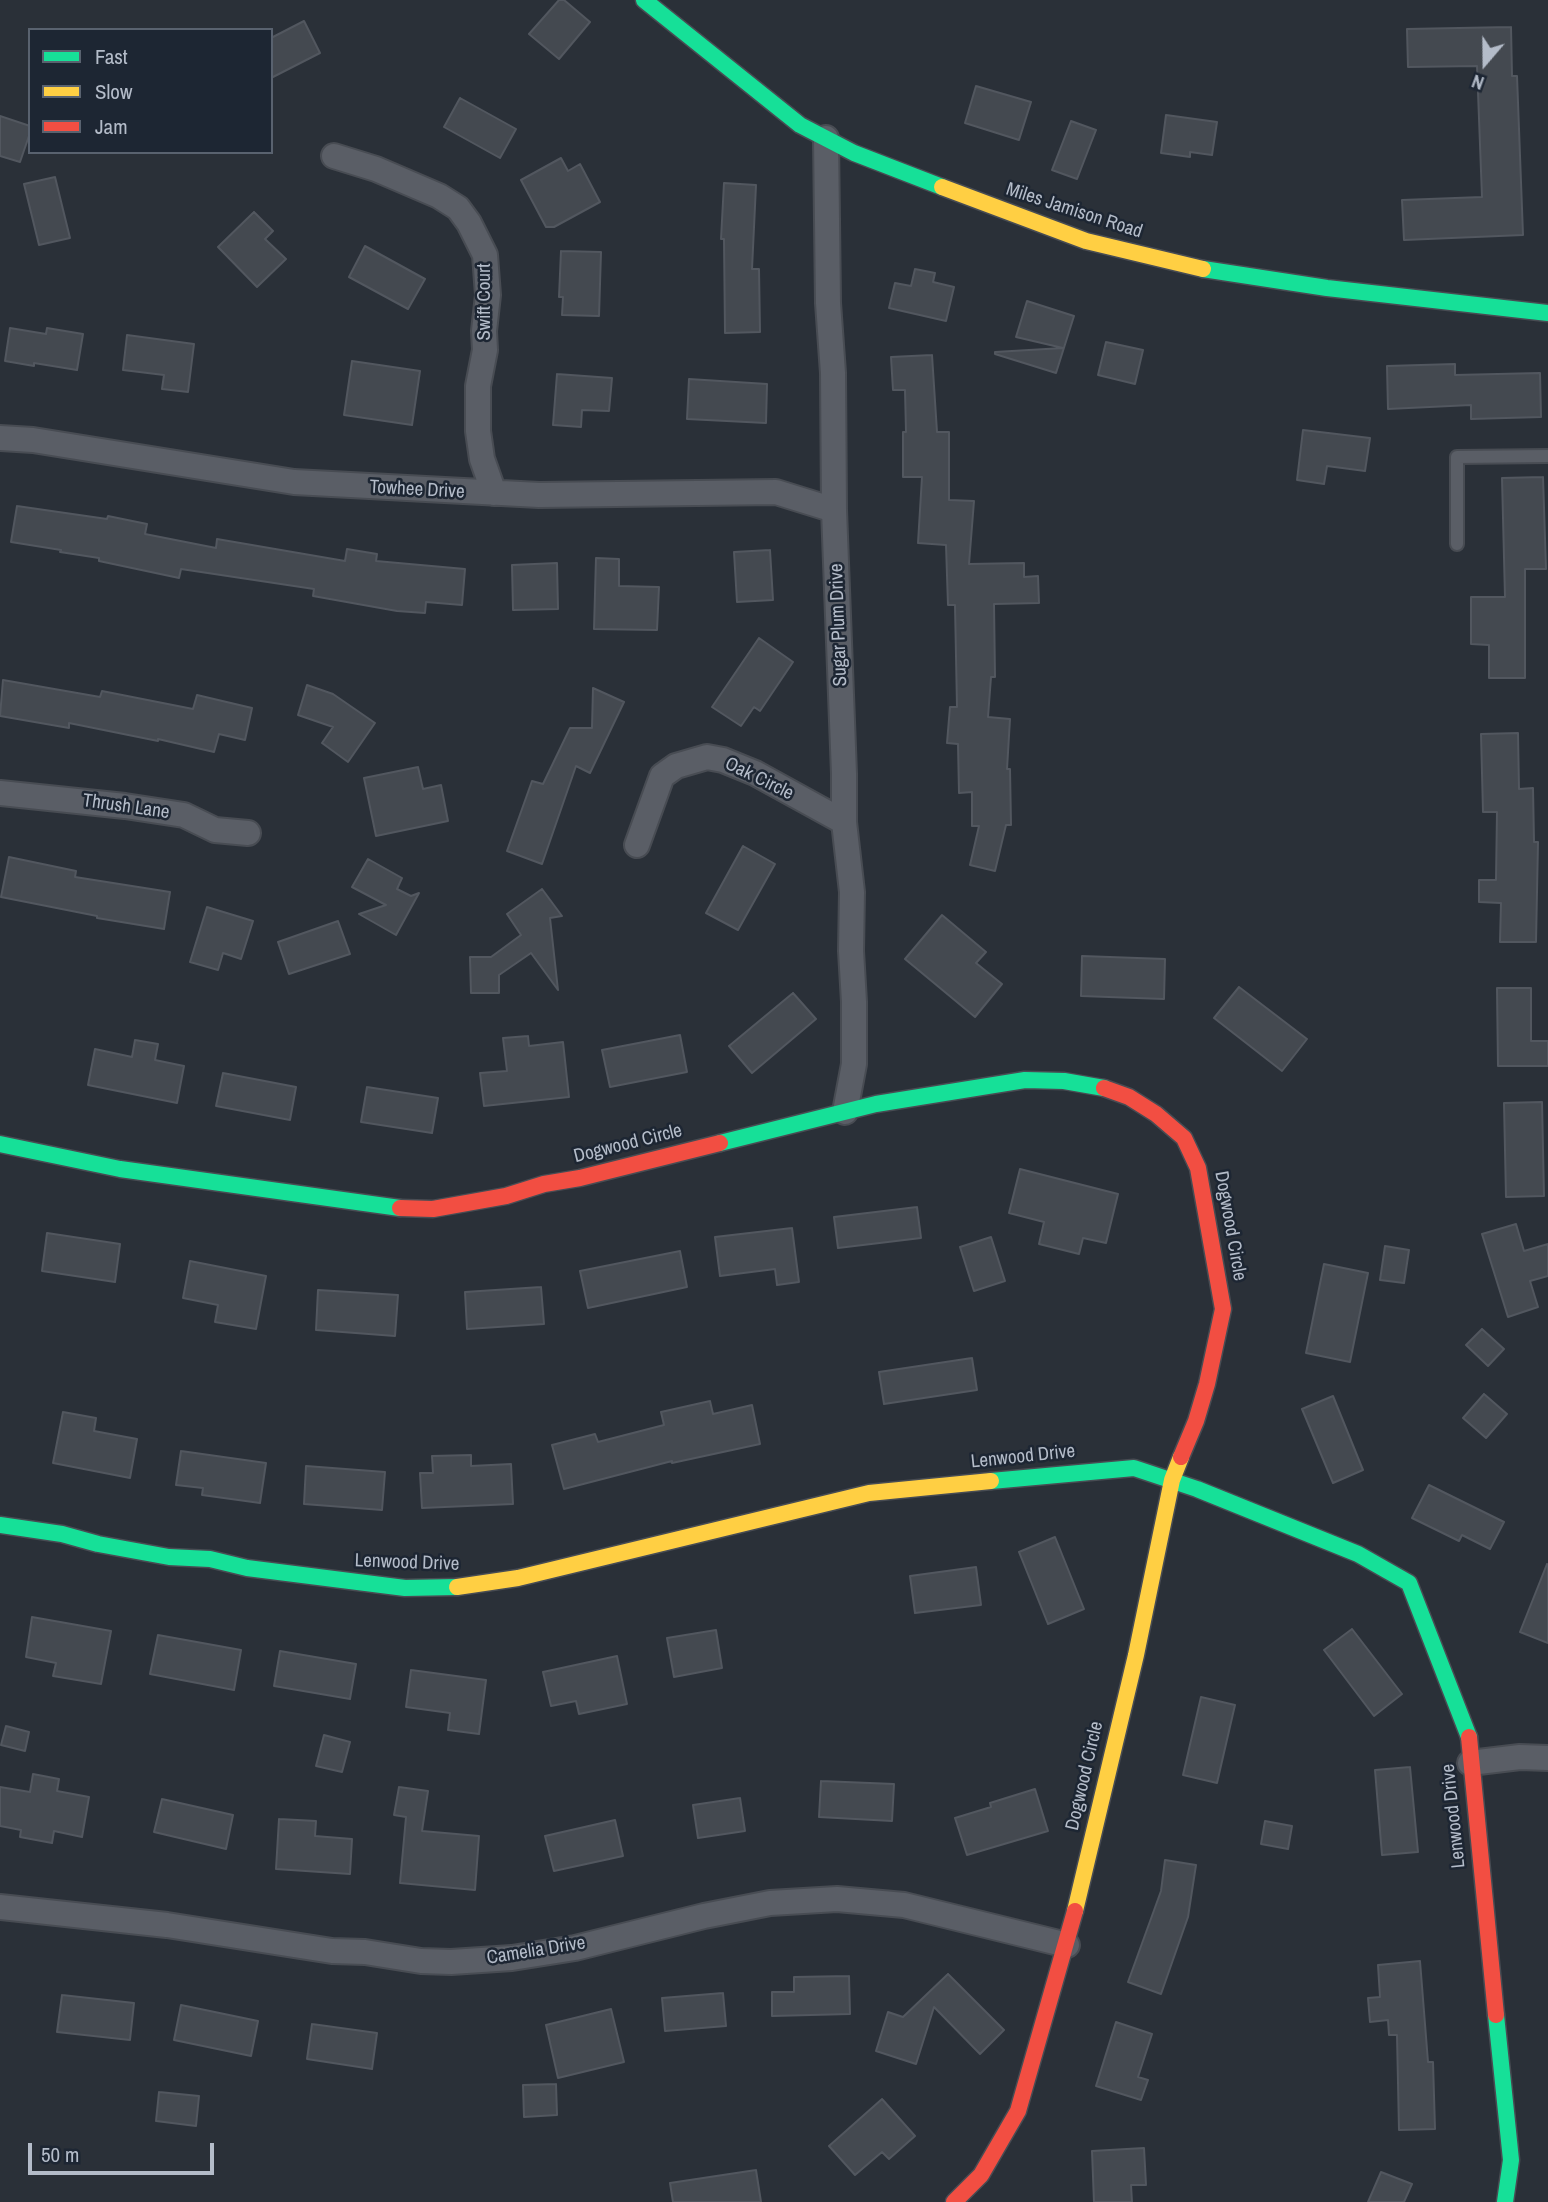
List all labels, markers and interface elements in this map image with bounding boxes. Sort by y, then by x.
legend [28,28,273,154]
north arrow [1450,28,1520,98]
text: Fast [95,42,128,71]
text: N [1468,69,1488,97]
text: Slow [95,77,132,106]
text: Jam [95,112,128,141]
street label: Miles Jamison Road [1003,178,1145,244]
street label: Swift Court [474,263,496,341]
street label: Towhee Drive [369,476,465,504]
street label: Sugar Plum Drive [825,563,853,687]
street label: Oak Circle [721,753,797,805]
street label: Thrush Lane [81,790,171,824]
street label: Dogwood Circle [571,1120,685,1168]
street label: Dogwood Circle [1209,1169,1251,1283]
street label: Lenwood Drive [970,1440,1076,1474]
street label: Lenwood Drive [354,1550,460,1576]
street label: Dogwood Circle [1061,1719,1109,1833]
street label: Lenwood Drive [1437,1763,1471,1869]
street label: Camelia Drive [485,1932,587,1970]
scale bar [32,2128,217,2172]
text: 50 m [41,2140,79,2169]

